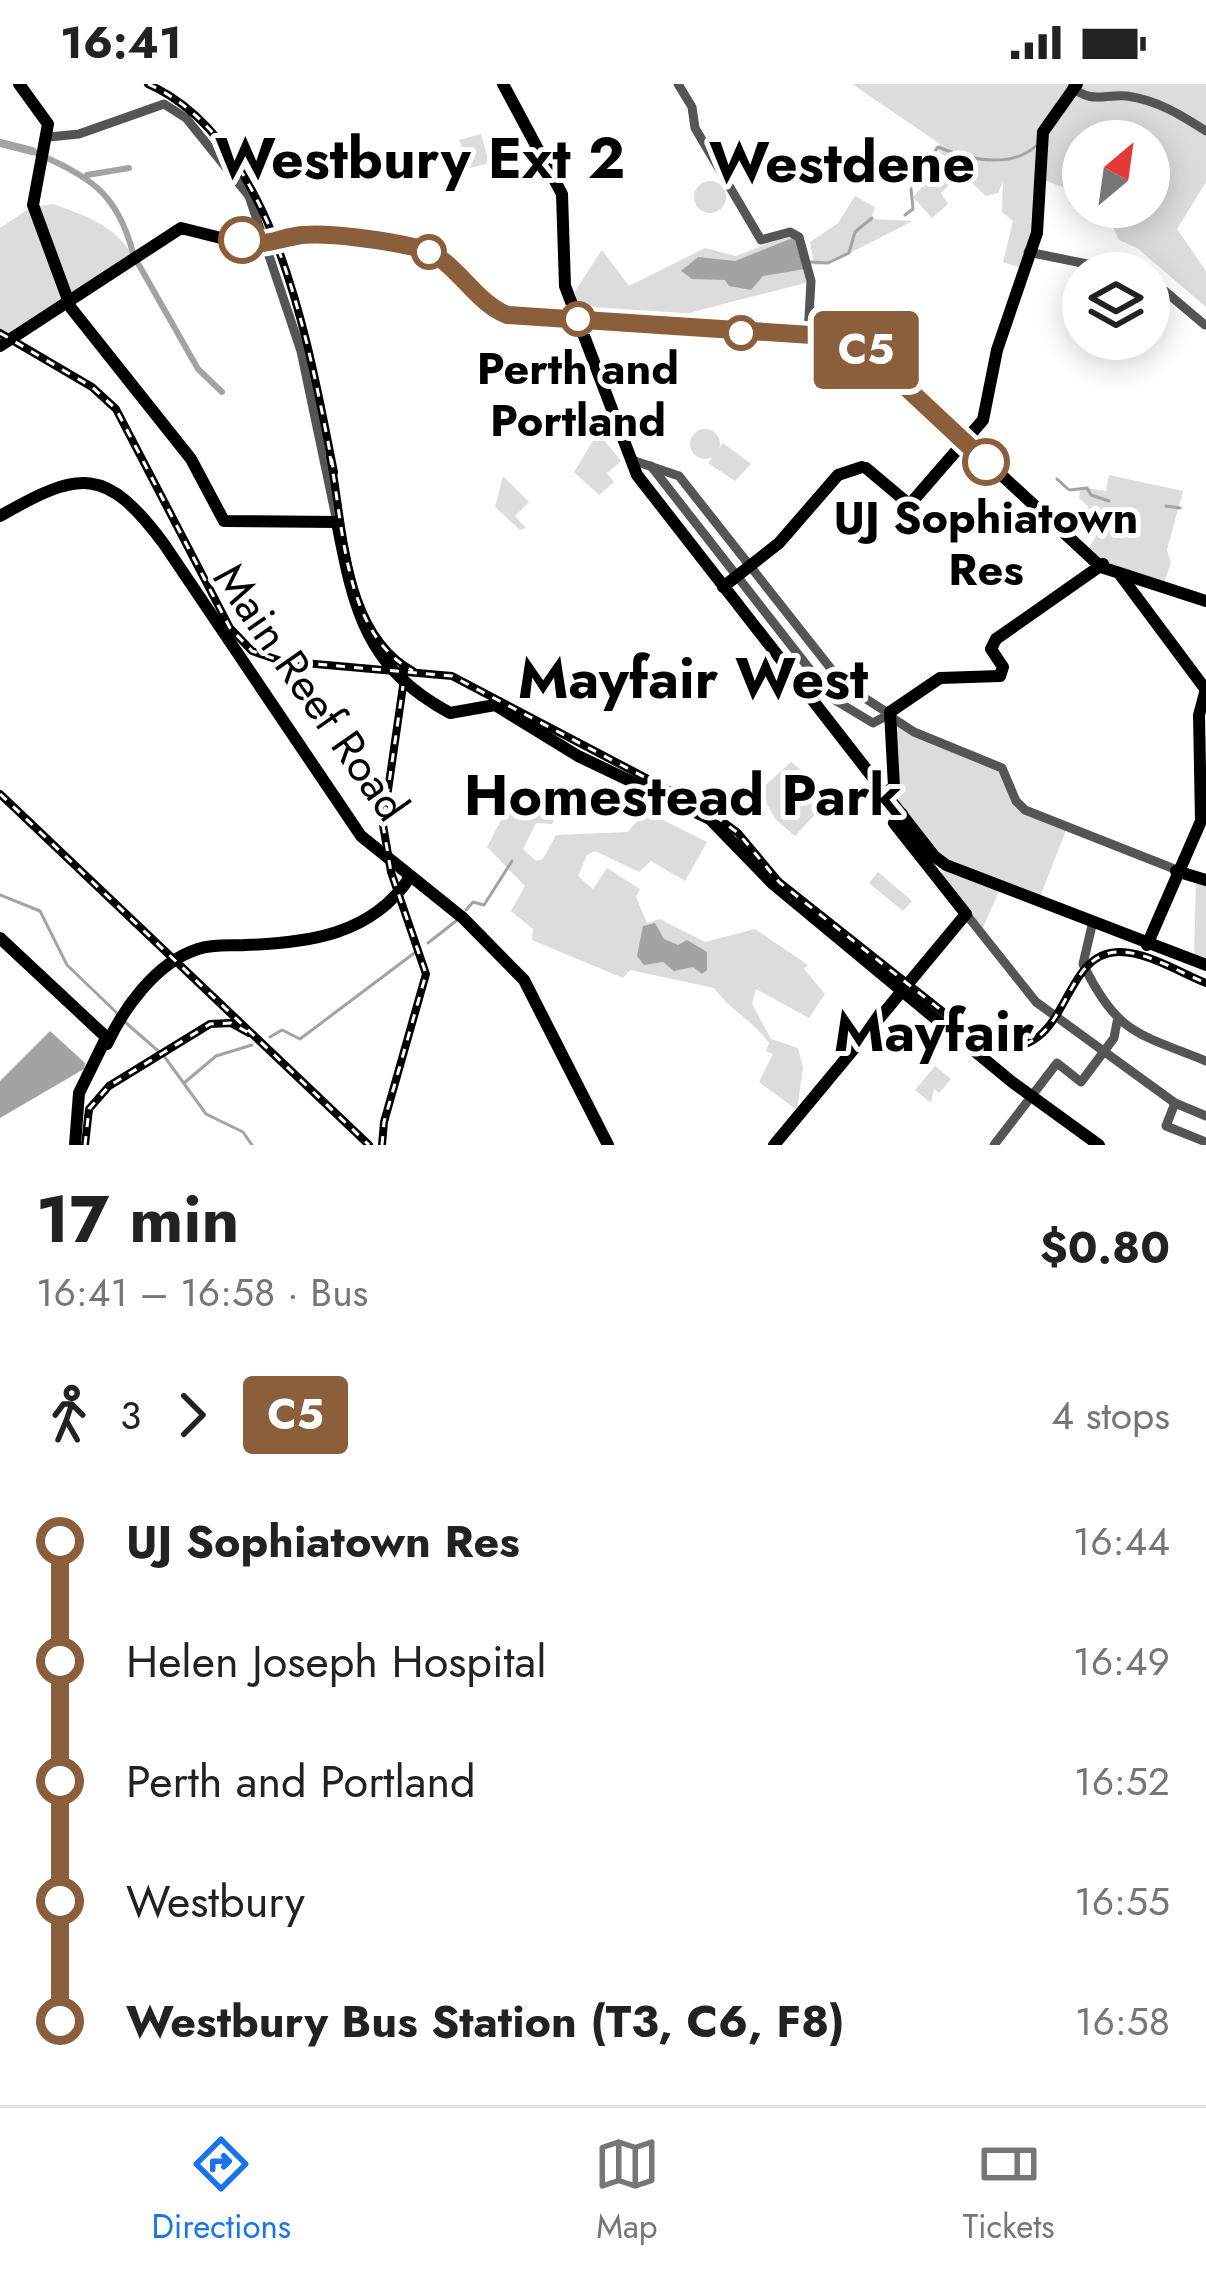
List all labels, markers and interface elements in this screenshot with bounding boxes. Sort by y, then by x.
text: 16:41 [60,10,182,75]
district label: Westbury Ext 2 [215,117,625,199]
north arrow [1062,120,1170,228]
map controls [1062,120,1170,360]
district label: Westdene [709,121,975,203]
unlabelled marker [220,218,264,262]
unlabelled marker [413,236,445,268]
button: layers [1062,252,1170,360]
marker: Perth and Portland [562,303,594,335]
line badge: C5 [812,311,920,389]
unlabelled marker [725,317,757,349]
text: C5 [838,319,894,380]
place label: Perth and Portland [477,336,679,453]
marker: UJ Sophiatown Res [964,440,1008,484]
place label: UJ Sophiatown Res [834,485,1138,602]
street label: Main Reef Road [198,550,424,834]
district label: Mayfair West [518,637,868,719]
district label: Homestead Park [464,754,902,836]
district label: Mayfair [834,990,1035,1072]
text: 17 min [36,1171,239,1267]
text: $0.80 [1040,1215,1170,1280]
text: 16:41 – 16:58 · Bus [36,1264,368,1321]
icon: walk [36,1382,102,1448]
icon: forward [159,1382,225,1448]
text: C5 [267,1384,324,1445]
text: 3 [120,1387,141,1444]
text: 4 stops [1051,1387,1170,1444]
text: UJ Sophiatown Res [126,1509,520,1574]
text: 16:44 [1073,1513,1170,1570]
text: Helen Joseph Hospital [126,1629,546,1694]
text: 16:49 [1073,1633,1170,1690]
text: Perth and Portland [126,1749,476,1814]
text: 16:52 [1074,1753,1170,1810]
text: Westbury [126,1869,305,1934]
text: 16:55 [1074,1873,1170,1930]
text: Westbury Bus Station (T3, C6, F8) [126,1989,845,2054]
text: 16:58 [1075,1993,1170,2050]
tab: Directions [151,2131,291,2250]
tab: Map [594,2131,660,2250]
tab: Tickets [963,2131,1055,2250]

